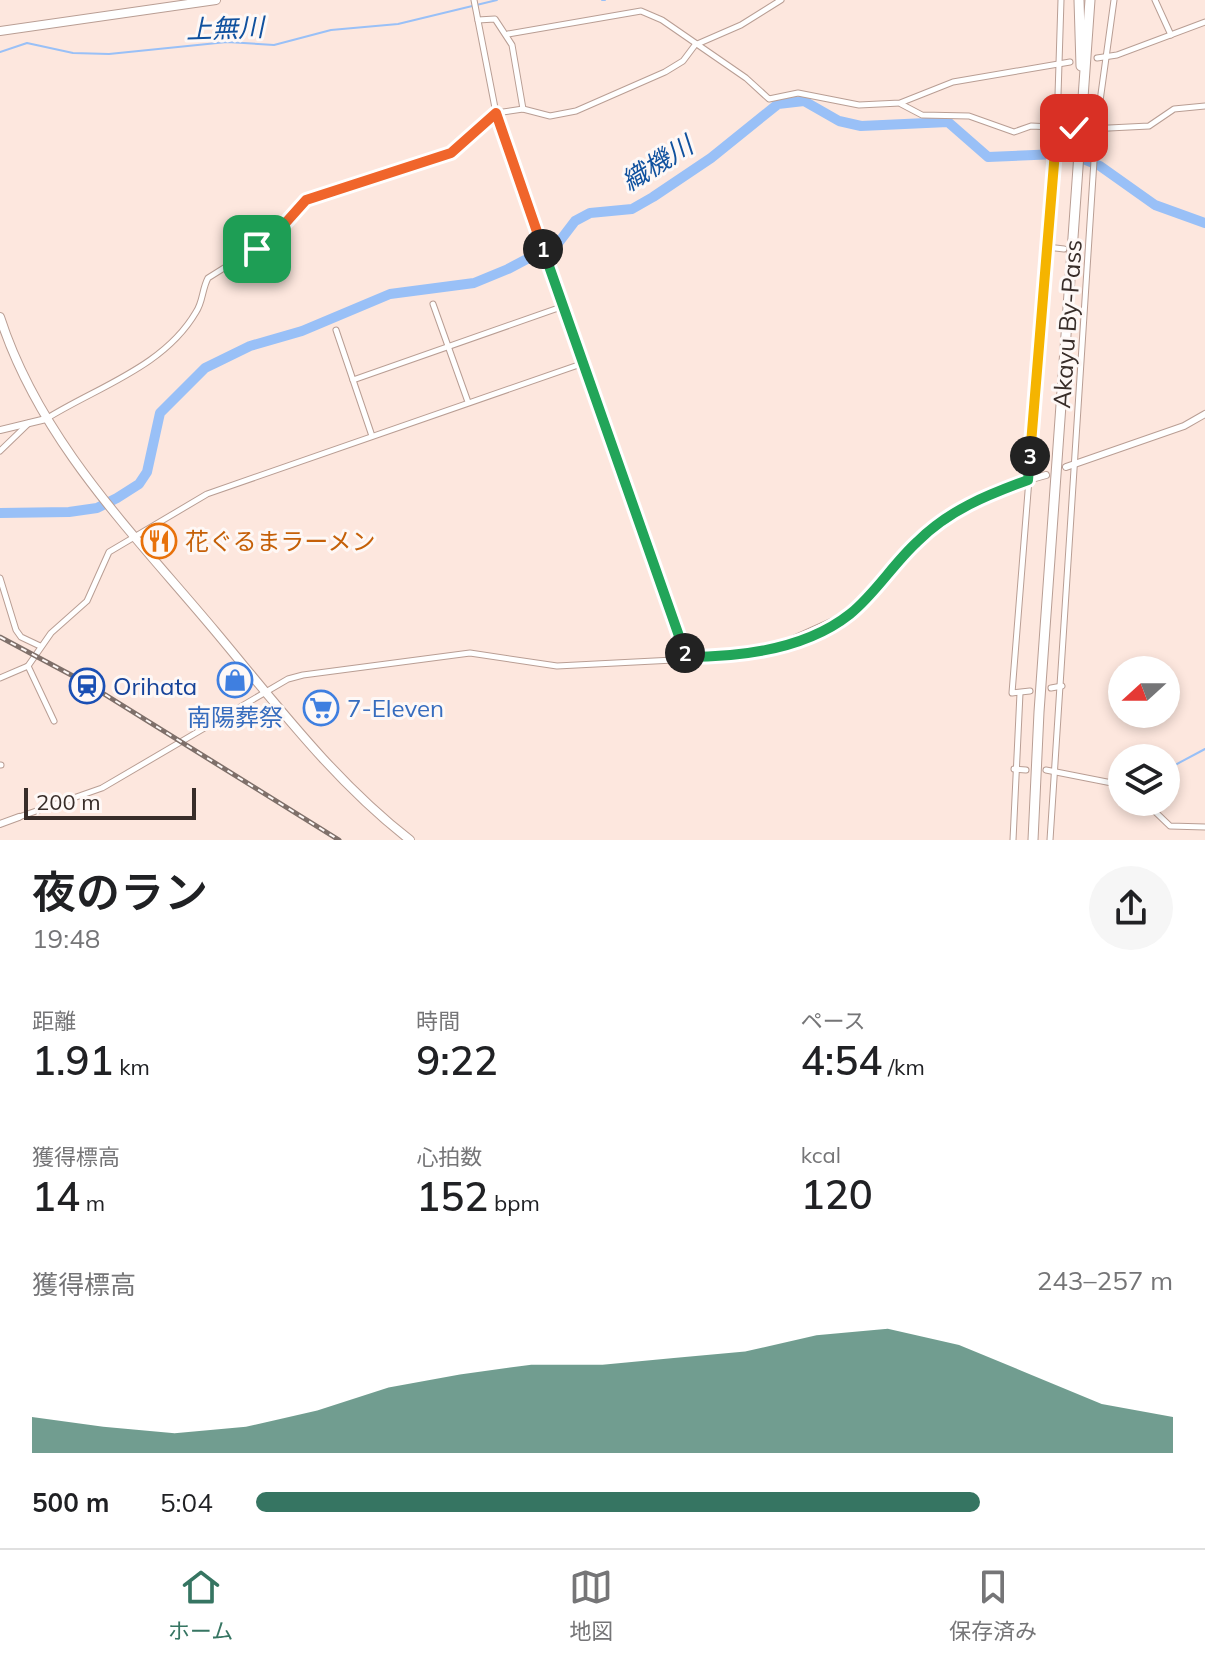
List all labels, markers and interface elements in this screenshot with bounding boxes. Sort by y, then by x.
water label: 上無川 [185,10,268,46]
pin [1040,94,1108,162]
icon: check [1052,106,1096,150]
water label: 織機川 [615,127,701,198]
pin [223,215,291,283]
icon: arrive [235,227,279,271]
pin: 1 [523,229,563,269]
text: 1 [536,235,550,263]
street label: Akayu By-Pass [1046,239,1088,409]
pin: 3 [1010,436,1050,476]
text: 3 [1023,442,1037,470]
restaurant icon: 花ぐるまラーメン [140,522,178,560]
place label: 花ぐるまラーメン [185,526,376,556]
pin: 2 [665,633,705,673]
text: 2 [678,639,692,667]
north arrow [1108,656,1180,728]
map controls [1108,656,1180,816]
shop icon: 南陽葬祭 [216,661,254,699]
station icon: Orihata [68,667,106,705]
place label: Orihata [113,671,197,701]
supermarket icon: 7-Eleven [302,689,340,727]
place label: 7-Eleven [347,693,444,723]
place label: 南陽葬祭 [187,702,283,732]
button: layers [1108,744,1180,816]
scale bar [24,784,196,820]
text: 200 m [36,788,101,816]
text: 夜のラン [32,864,208,919]
button: share [1089,866,1173,950]
text: 19:48 [32,922,100,955]
text: 距離 [32,1007,76,1035]
text: 時間 [416,1007,460,1035]
text: ペース [801,1007,866,1035]
text: 1.91 [32,1035,113,1085]
text: 9:22 [416,1035,498,1085]
text: 4:54 [801,1035,882,1085]
text: km [113,1053,150,1081]
text: /km [882,1053,925,1081]
text: kcal [801,1141,841,1169]
text: 獲得標高 [32,1143,120,1171]
text: 心拍数 [416,1143,482,1171]
text: 120 [801,1169,873,1219]
text: 14 [32,1171,80,1221]
text: 152 [416,1171,488,1221]
text: m [80,1189,105,1217]
text: bpm [488,1189,540,1217]
text: 243–257 m [1037,1264,1173,1297]
text: 獲得標高 [32,1268,136,1301]
text: 500 m [32,1486,109,1519]
text: 5:04 [160,1486,213,1519]
tab: ホーム [168,1565,233,1645]
tab: 地図 [569,1565,613,1645]
tab: 保存済み [949,1565,1037,1645]

